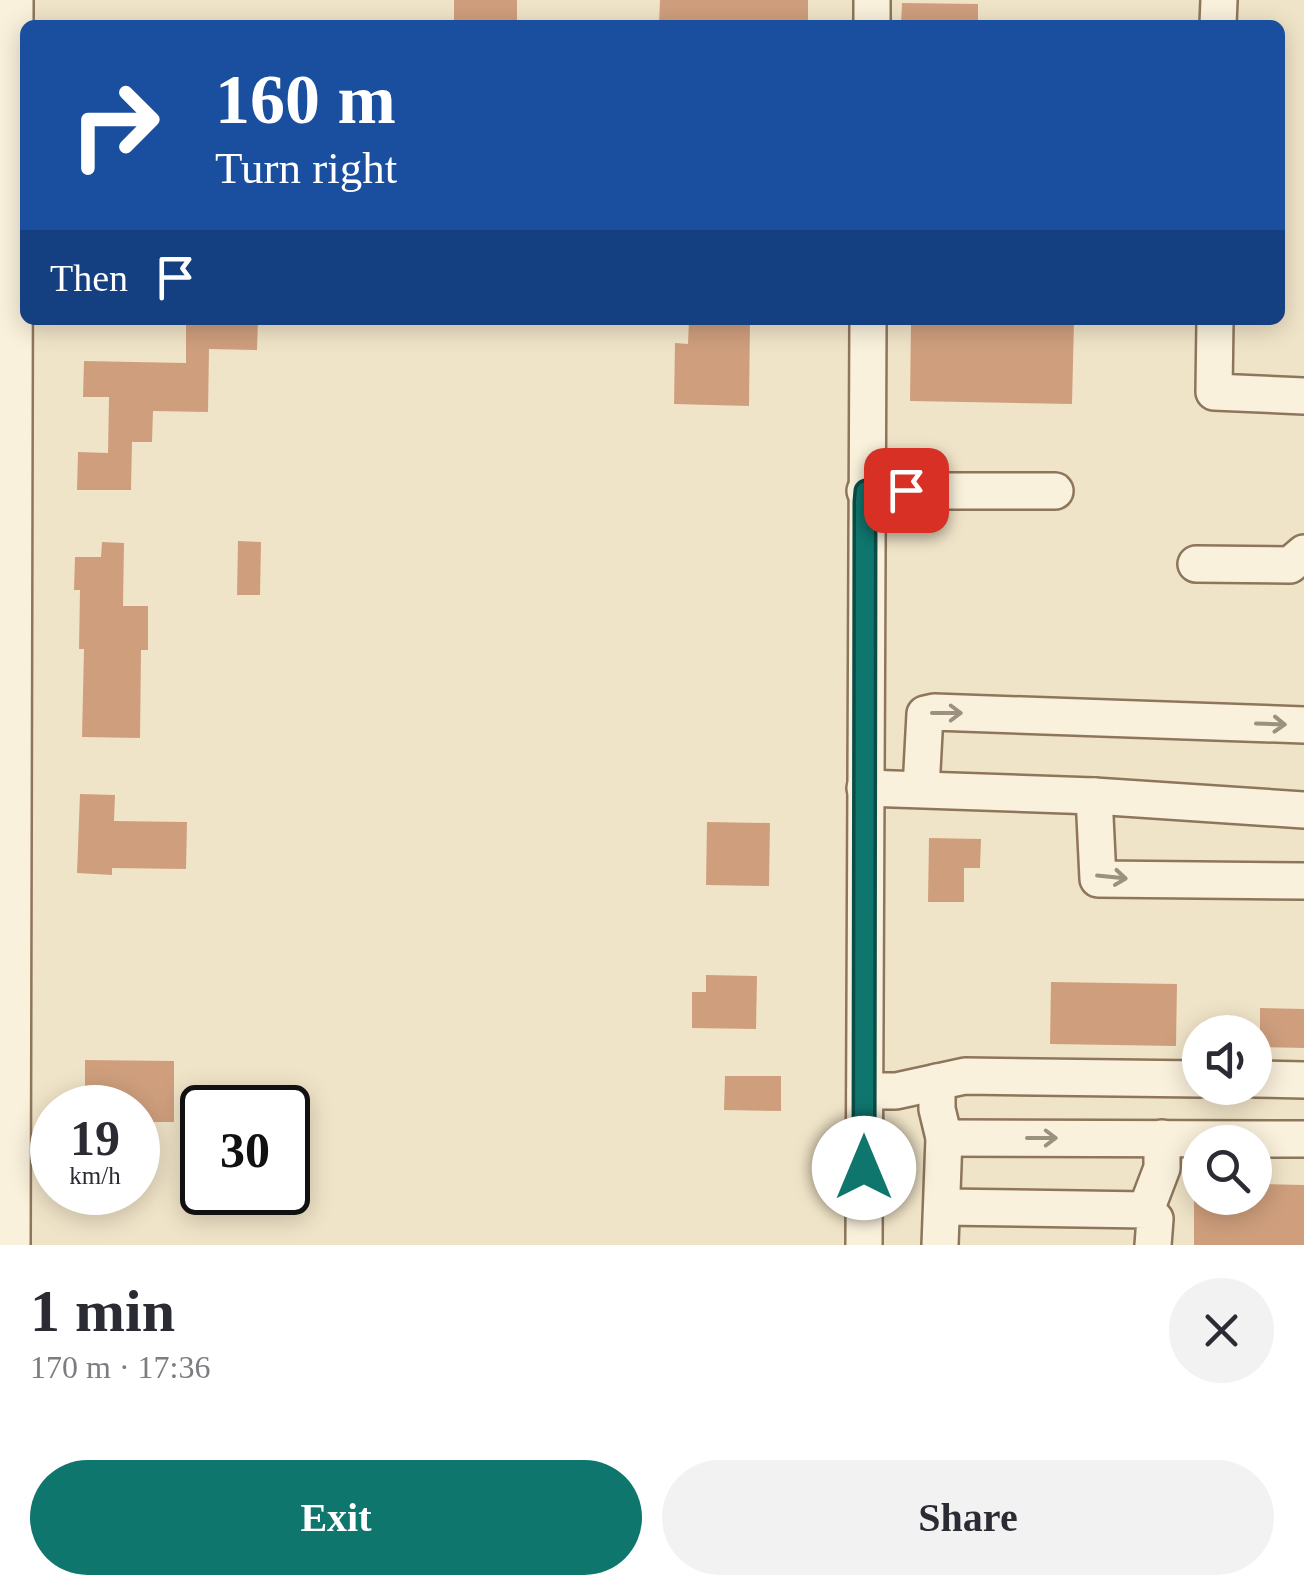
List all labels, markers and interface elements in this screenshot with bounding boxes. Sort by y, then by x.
icon: right [50,60,180,190]
text: 160 m [215,61,396,138]
text: Turn right [215,143,397,193]
icon: arrive [148,250,203,305]
text: Then [50,257,128,299]
pin [864,448,949,533]
icon: arrive [879,463,934,518]
one-way arrow [930,704,962,722]
one-way arrow [1255,715,1287,734]
one-way arrow [1095,868,1128,887]
map controls [1182,1015,1272,1215]
button: sound [1182,1015,1272,1105]
speed limit sign: 30 [180,1085,310,1215]
text: 19 [70,1110,120,1166]
position arrow [812,1116,916,1220]
button: search [1182,1125,1272,1215]
one-way arrow [1024,1128,1057,1148]
text: km/h [69,1162,121,1189]
text: 1 min [30,1278,175,1344]
button: close [1169,1278,1274,1383]
text: 170 m · 17:36 [30,1349,210,1385]
button: Exit [30,1460,642,1575]
button: Share [662,1460,1274,1575]

